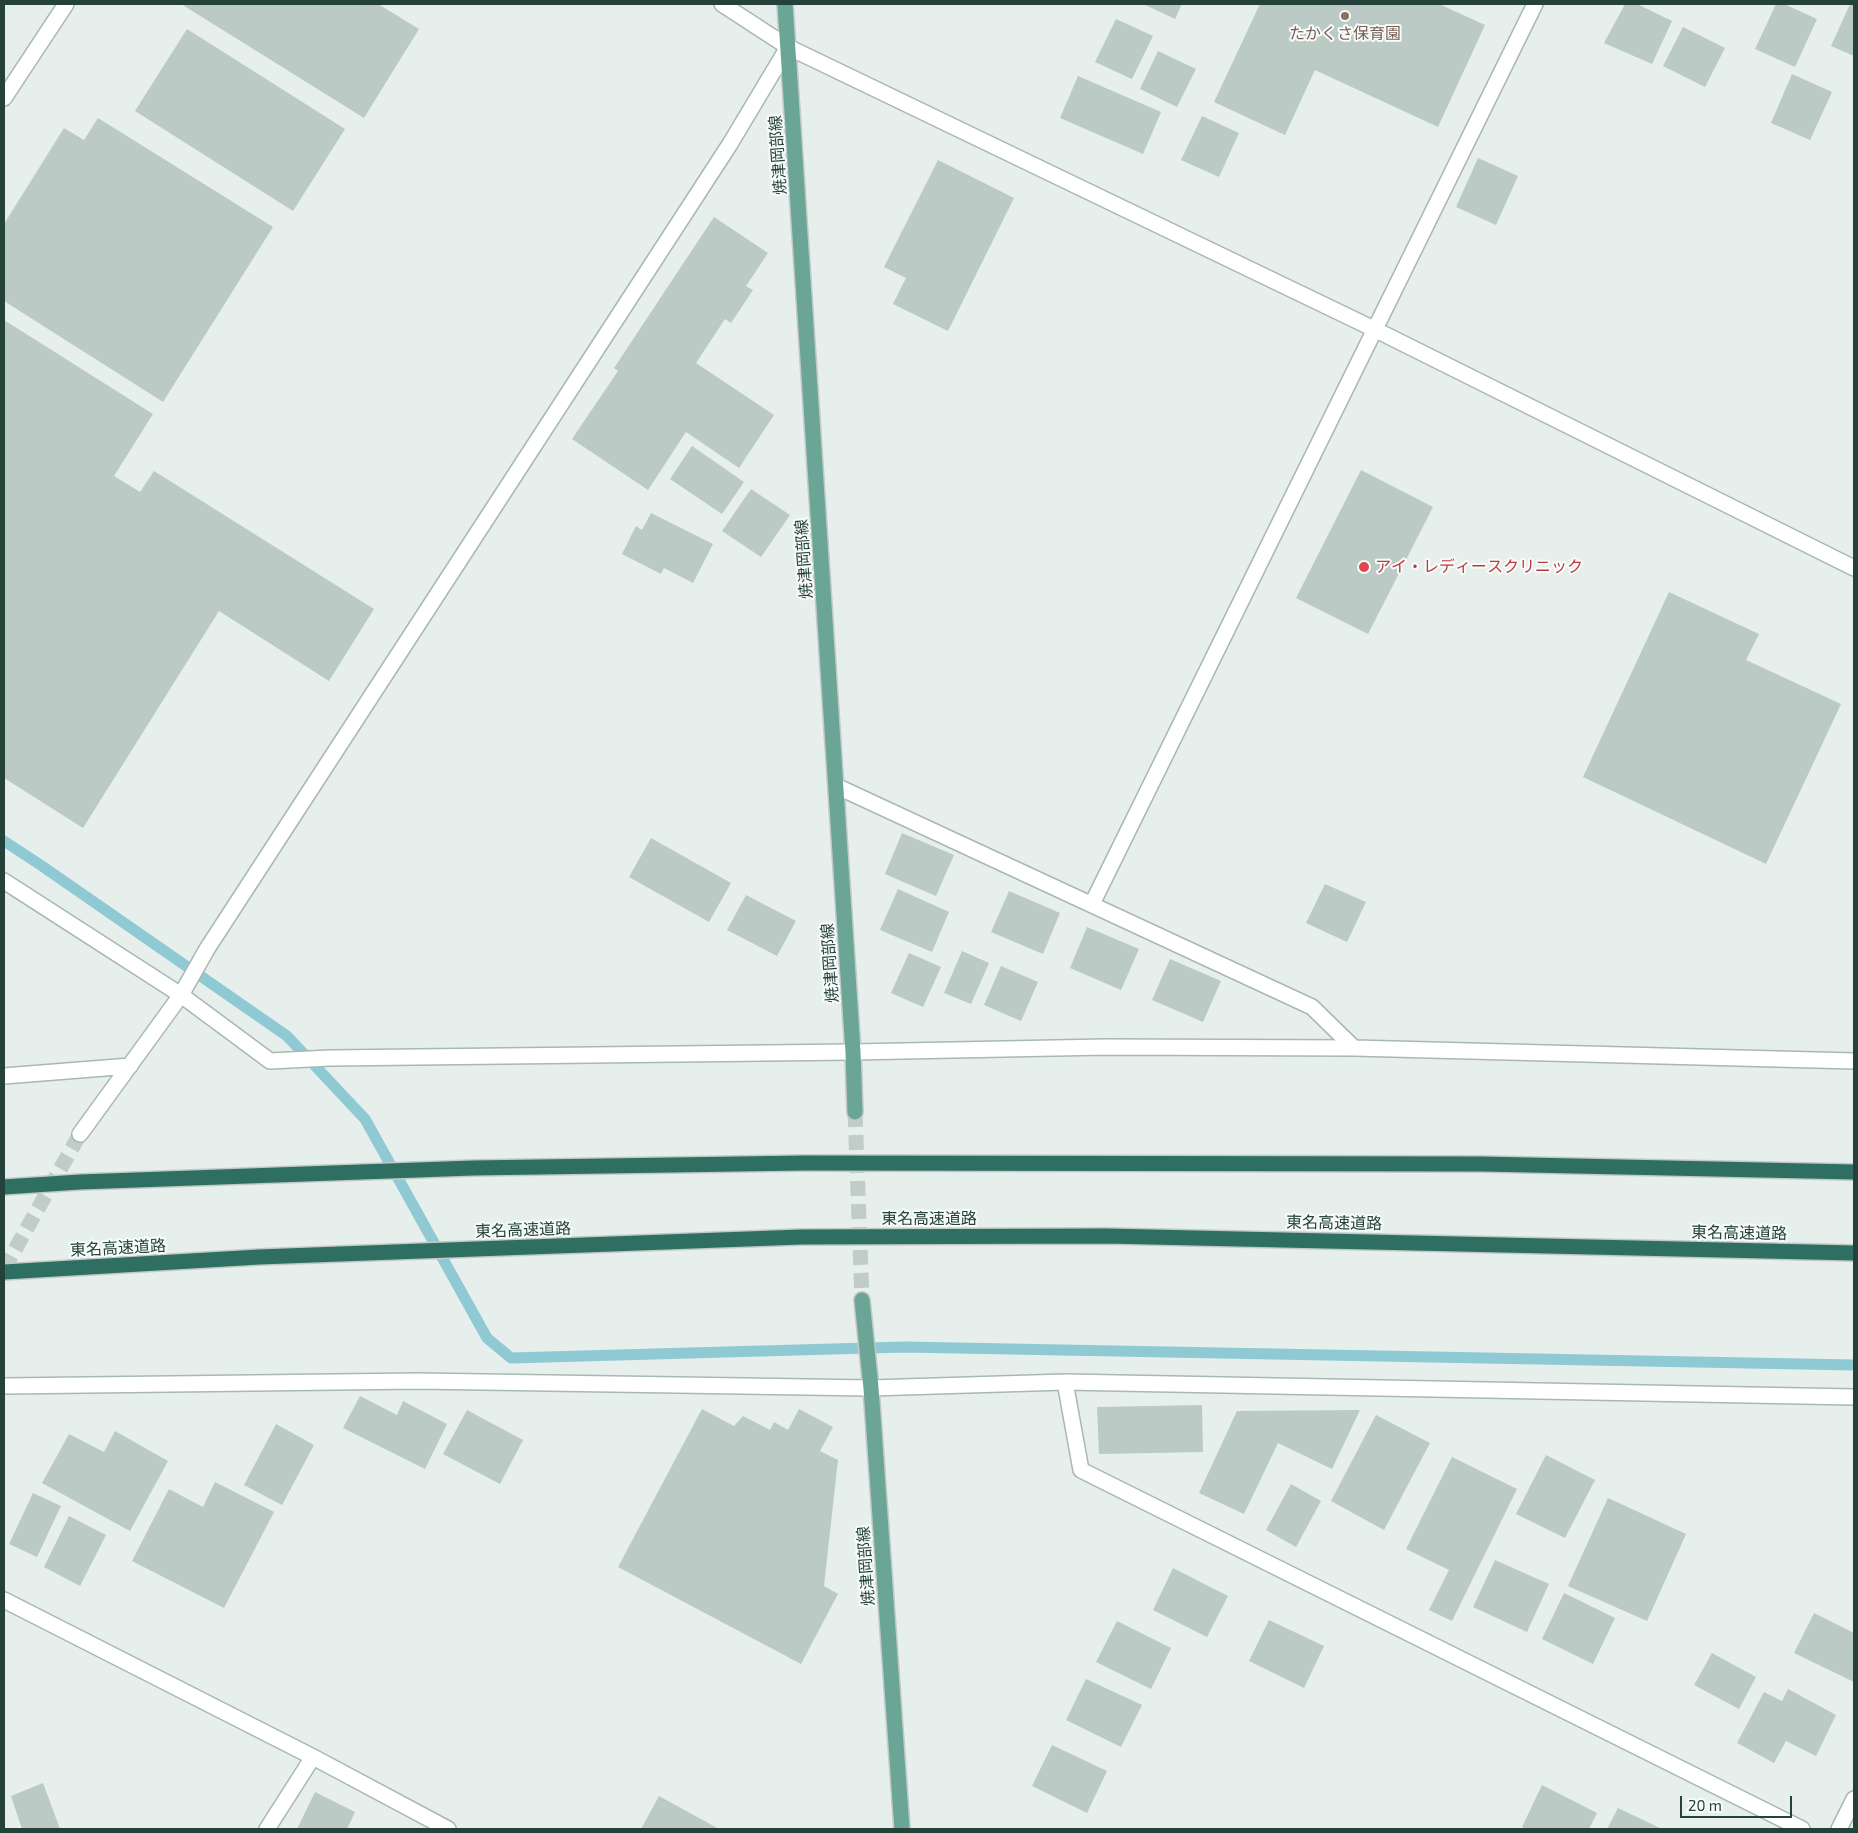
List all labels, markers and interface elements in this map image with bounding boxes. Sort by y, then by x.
marker: たかくさ保育園 [1339,10,1351,22]
place label: たかくさ保育園 [1289,24,1401,44]
street label: 焼津岡部線 [766,114,790,196]
street label: 焼津岡部線 [792,518,816,600]
place label: アイ・レディースクリニック [1375,557,1583,577]
marker: アイ・レディースクリニック [1357,560,1371,574]
street label: 焼津岡部線 [818,922,842,1004]
street label: 東名高速道路 [881,1209,977,1229]
street label: 東名高速道路 [1286,1213,1382,1233]
street label: 東名高速道路 [475,1219,571,1241]
street label: 東名高速道路 [1691,1223,1787,1243]
street label: 東名高速道路 [70,1236,166,1260]
street label: 焼津岡部線 [854,1525,878,1607]
scale bar [1683,1786,1796,1818]
text: 20 m [1688,1796,1722,1814]

